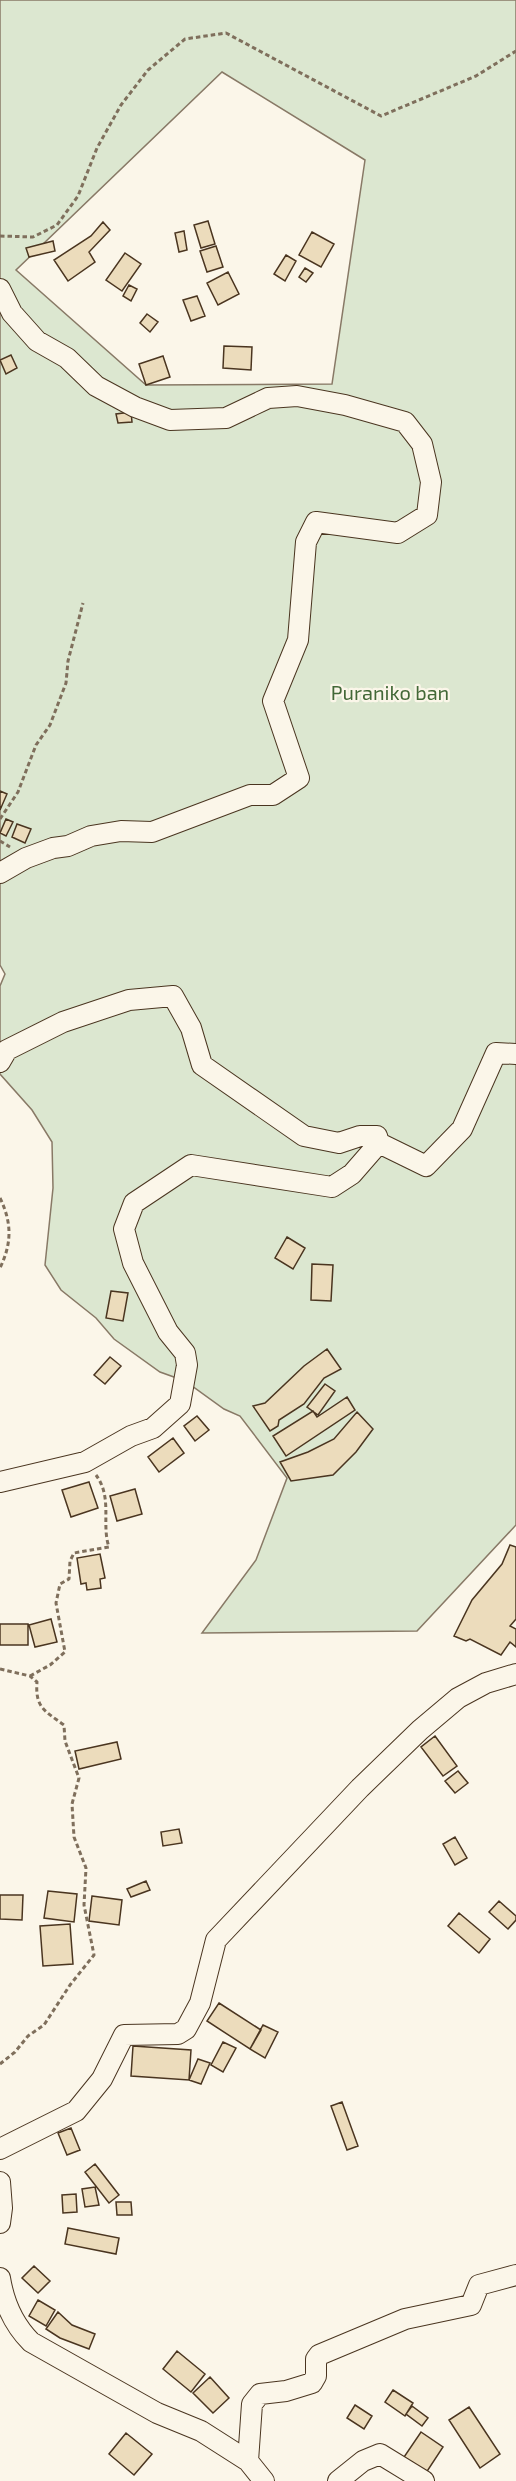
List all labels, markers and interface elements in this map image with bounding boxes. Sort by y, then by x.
park label: Puraniko ban [331,680,449,704]

